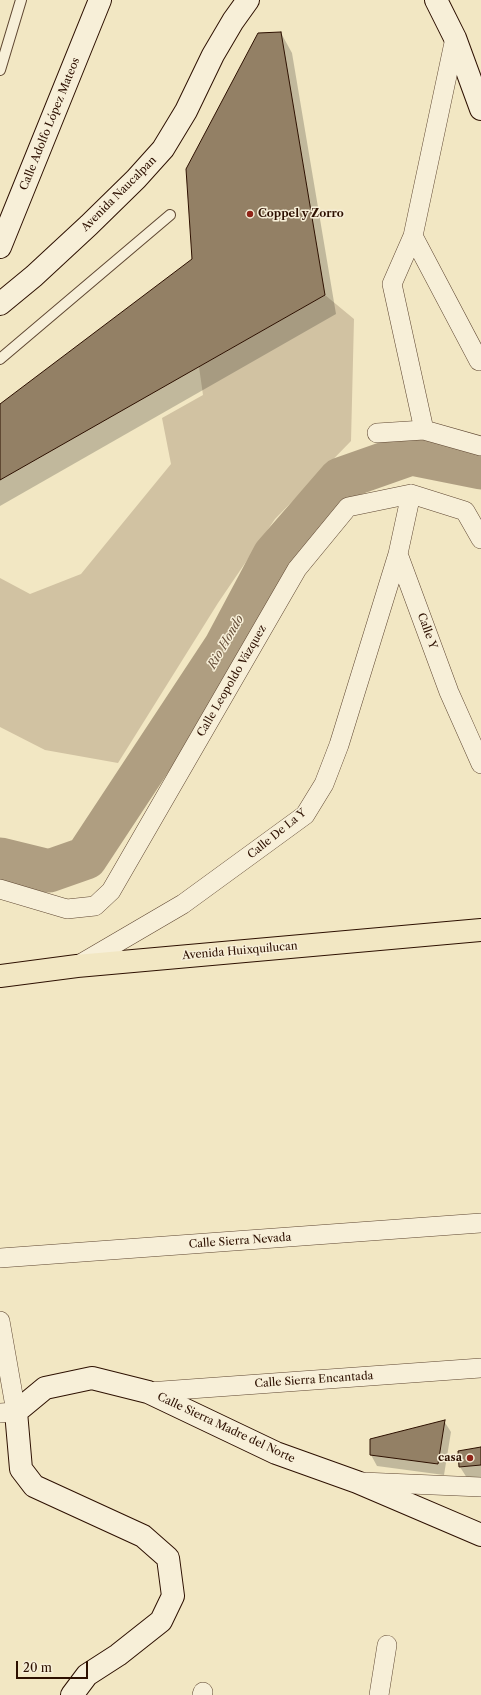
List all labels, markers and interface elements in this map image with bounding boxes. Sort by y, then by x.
street label: Calle Adolfo López Mateos [17,56,83,192]
street label: Avenida Naucalpan [79,154,159,234]
place label: Coppel y Zorro [258,207,344,221]
marker: Coppel y Zorro [245,209,255,219]
street label: Calle Y [414,611,440,651]
water label: Rio Hondo [205,613,247,671]
street label: Calle Leopoldo Vázquez [195,623,269,739]
street label: Calle De La Y [245,806,309,862]
street label: Avenida Huixquilucan [182,939,298,963]
street label: Calle Sierra Nevada [188,1231,292,1251]
street label: Calle Sierra Encantada [254,1369,374,1391]
street label: Calle Sierra Madre del Norte [155,1390,297,1466]
place label: casa [438,1451,462,1465]
marker: casa [465,1453,475,1463]
scale bar [18,1653,90,1679]
text: 20 m [23,1660,52,1675]

